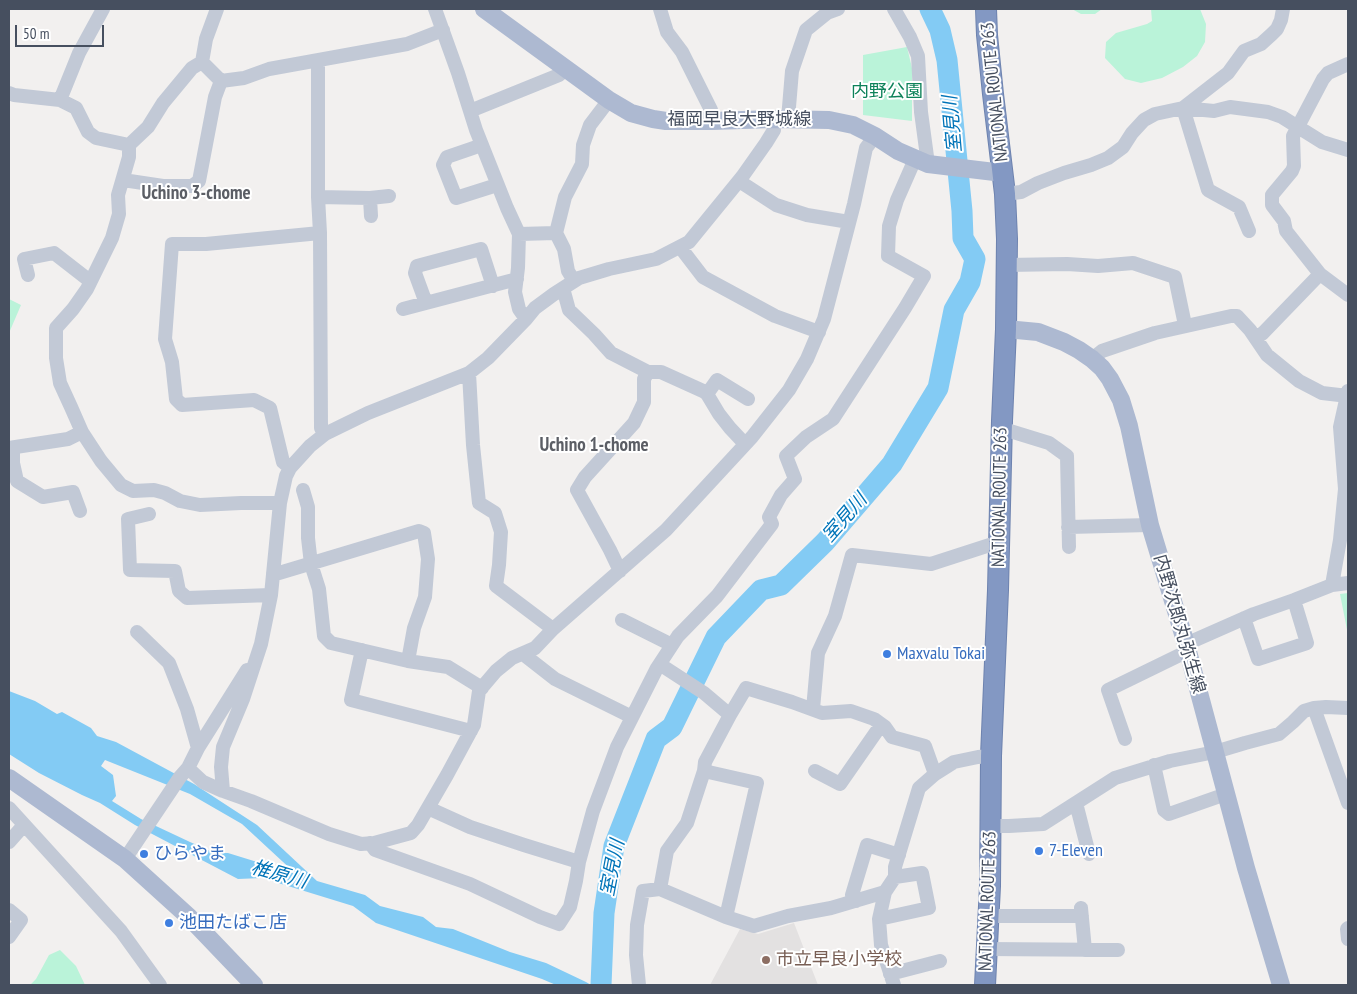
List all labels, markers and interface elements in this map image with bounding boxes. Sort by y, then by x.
scale bar [18,15,106,47]
street label: NATIONAL ROUTE 263 [977,21,1013,163]
text: 50 m [23,24,49,43]
park label: 内野公園 [851,81,923,103]
water label: 室見川 [939,95,967,153]
street label: 福岡早良大野城線 [667,109,811,131]
district label: Uchino 3-chome [141,183,251,205]
street label: NATIONAL ROUTE 263 [988,427,1012,567]
district label: Uchino 1-chome [539,435,649,457]
water label: 室見川 [818,489,872,547]
street label: 内野次郎丸弥生線 [1149,552,1209,696]
place label: Maxvalu Tokai [897,643,985,665]
marker: Maxvalu Tokai [881,648,893,660]
street label: NATIONAL ROUTE 263 [975,831,1001,971]
water label: 室見川 [596,838,630,898]
place label: 7-Eleven [1049,840,1103,862]
place label: ひらやま [154,843,226,865]
marker: 7-Eleven [1033,845,1045,857]
marker: ひらやま [138,848,150,860]
water label: 椎原川 [248,856,310,894]
place label: 池田たばこ店 [179,912,287,934]
marker: 池田たばこ店 [163,917,175,929]
place label: 市立早良小学校 [776,949,902,971]
marker: 市立早良小学校 [760,954,772,966]

